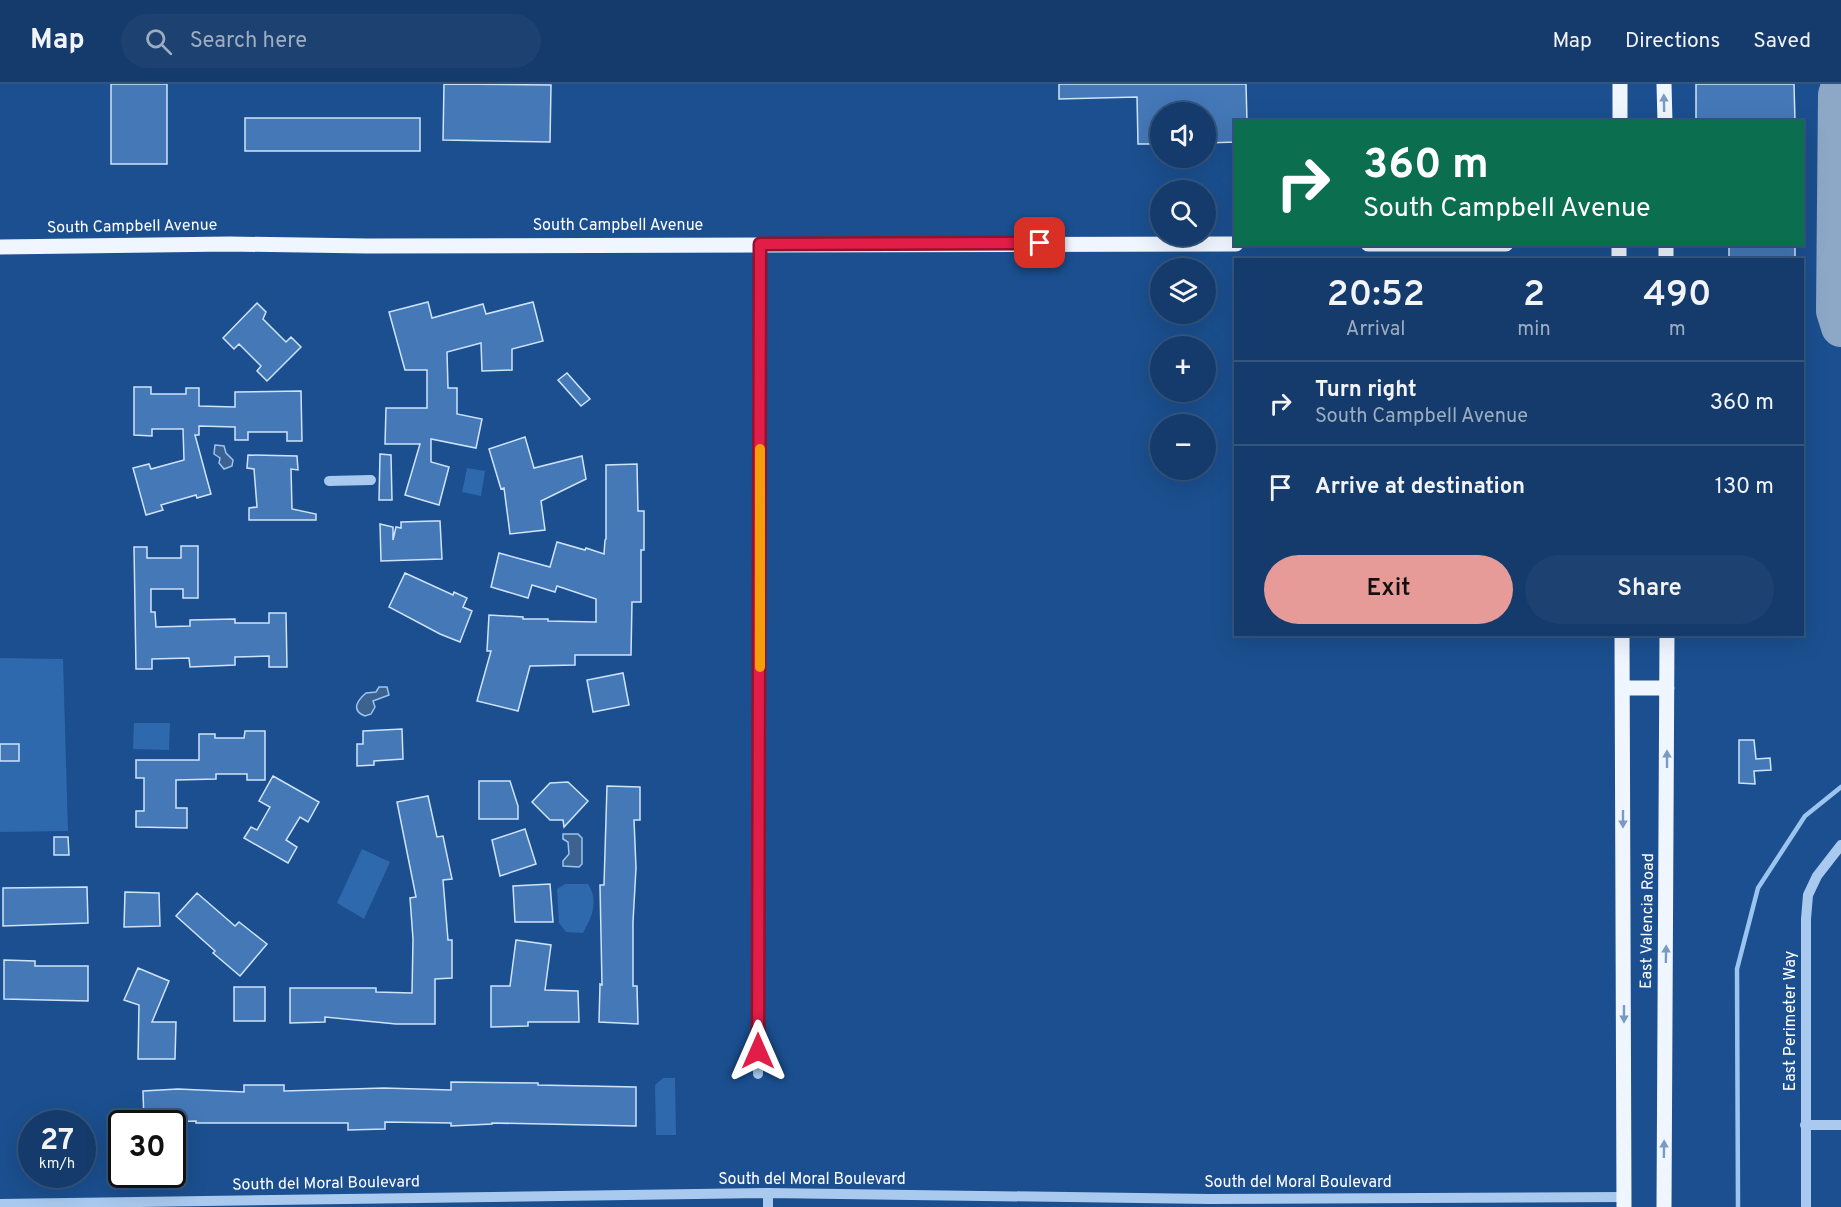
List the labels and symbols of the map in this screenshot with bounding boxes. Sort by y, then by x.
one-way arrow [1659,93,1669,112]
street label: South Campbell Avenue [47,216,217,238]
street label: South Campbell Avenue [533,216,703,236]
pin [1014,217,1065,268]
one-way arrow [1662,749,1672,768]
one-way arrow [1618,809,1628,828]
street label: East Valencia Road [1637,853,1659,989]
one-way arrow [1661,944,1671,963]
street label: East Perimeter Way [1781,951,1801,1091]
one-way arrow [1619,1004,1629,1023]
position arrow [726,1019,790,1083]
speed limit sign: 30 [108,1110,186,1188]
one-way arrow [1659,1139,1669,1158]
street label: South del Moral Boulevard [718,1170,906,1190]
street label: South del Moral Boulevard [232,1172,420,1196]
street label: South del Moral Boulevard [1204,1173,1392,1193]

